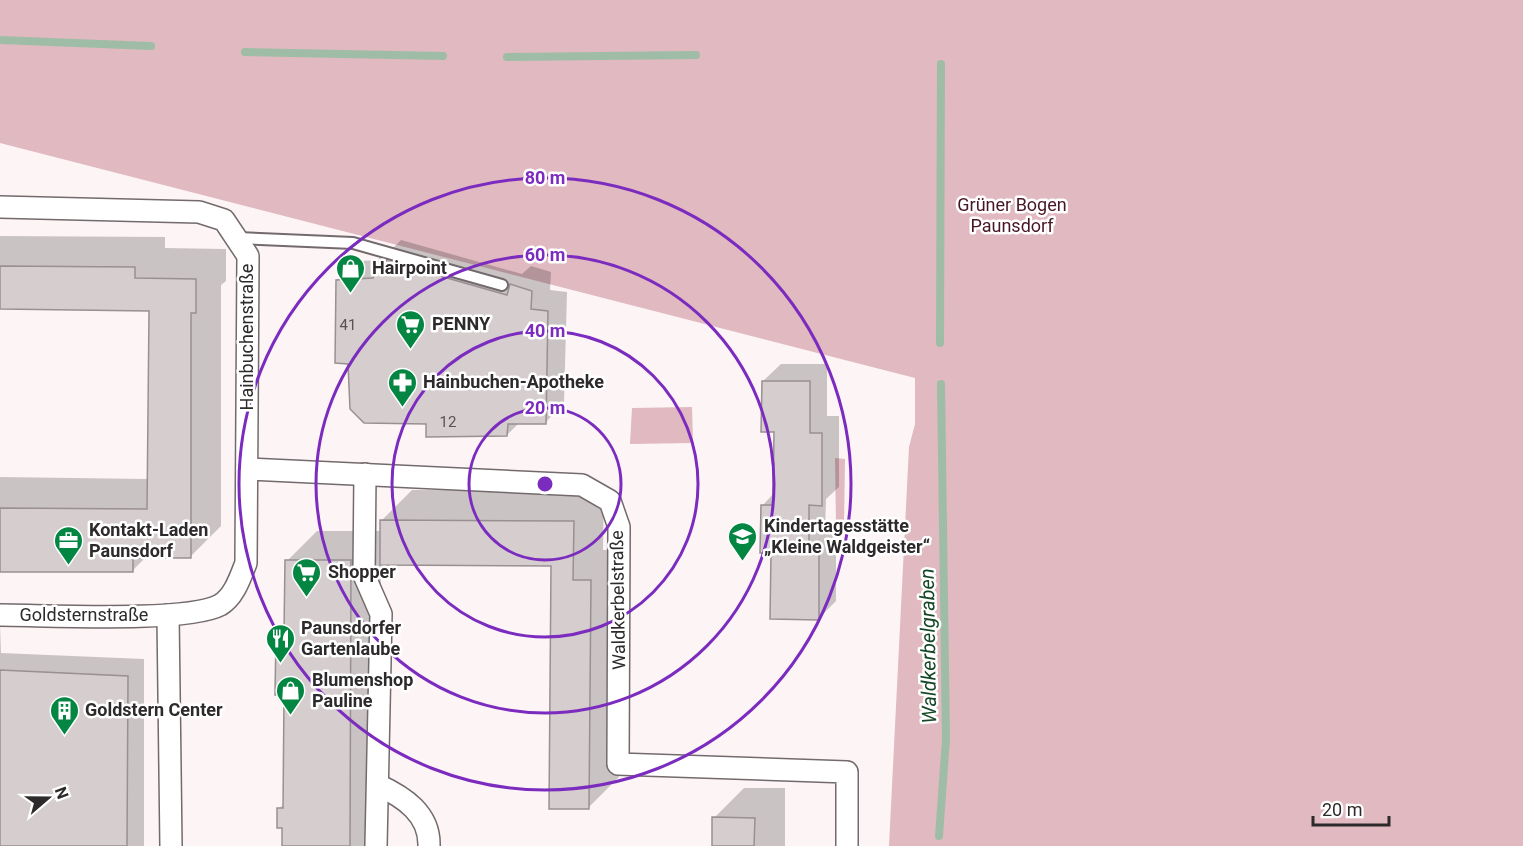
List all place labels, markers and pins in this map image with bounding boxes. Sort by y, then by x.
shop icon: Hairpoint [335,252,367,294]
place label: Hairpoint [372,257,447,278]
supermarket icon: PENNY [395,308,427,350]
place label: PENNY [432,313,491,334]
pharmacy icon: Hainbuchen-Apotheke [386,366,418,408]
place label: Hainbuchen-Apotheke [423,371,604,392]
centre of rings [535,474,555,494]
place label: Kindertagesstätte „Kleine Waldgeister“ [764,515,930,557]
place label: Kontakt-Laden Paunsdorf [89,519,208,561]
school or university icon: Kindertagesstätte „Kleine Waldgeister“ [727,520,759,562]
office icon: Kontakt-Laden Paunsdorf [52,524,84,566]
supermarket icon: Shopper [291,556,323,598]
place label: Shopper [328,561,396,582]
place label: Paunsdorfer Gartenlaube [301,617,402,659]
restaurant icon: Paunsdorfer Gartenlaube [264,622,296,664]
place label: Blumenshop Pauline [312,669,413,711]
shop icon: Blumenshop Pauline [275,674,307,716]
building icon: Goldstern Center [48,694,80,736]
place label: Goldstern Center [85,699,223,720]

